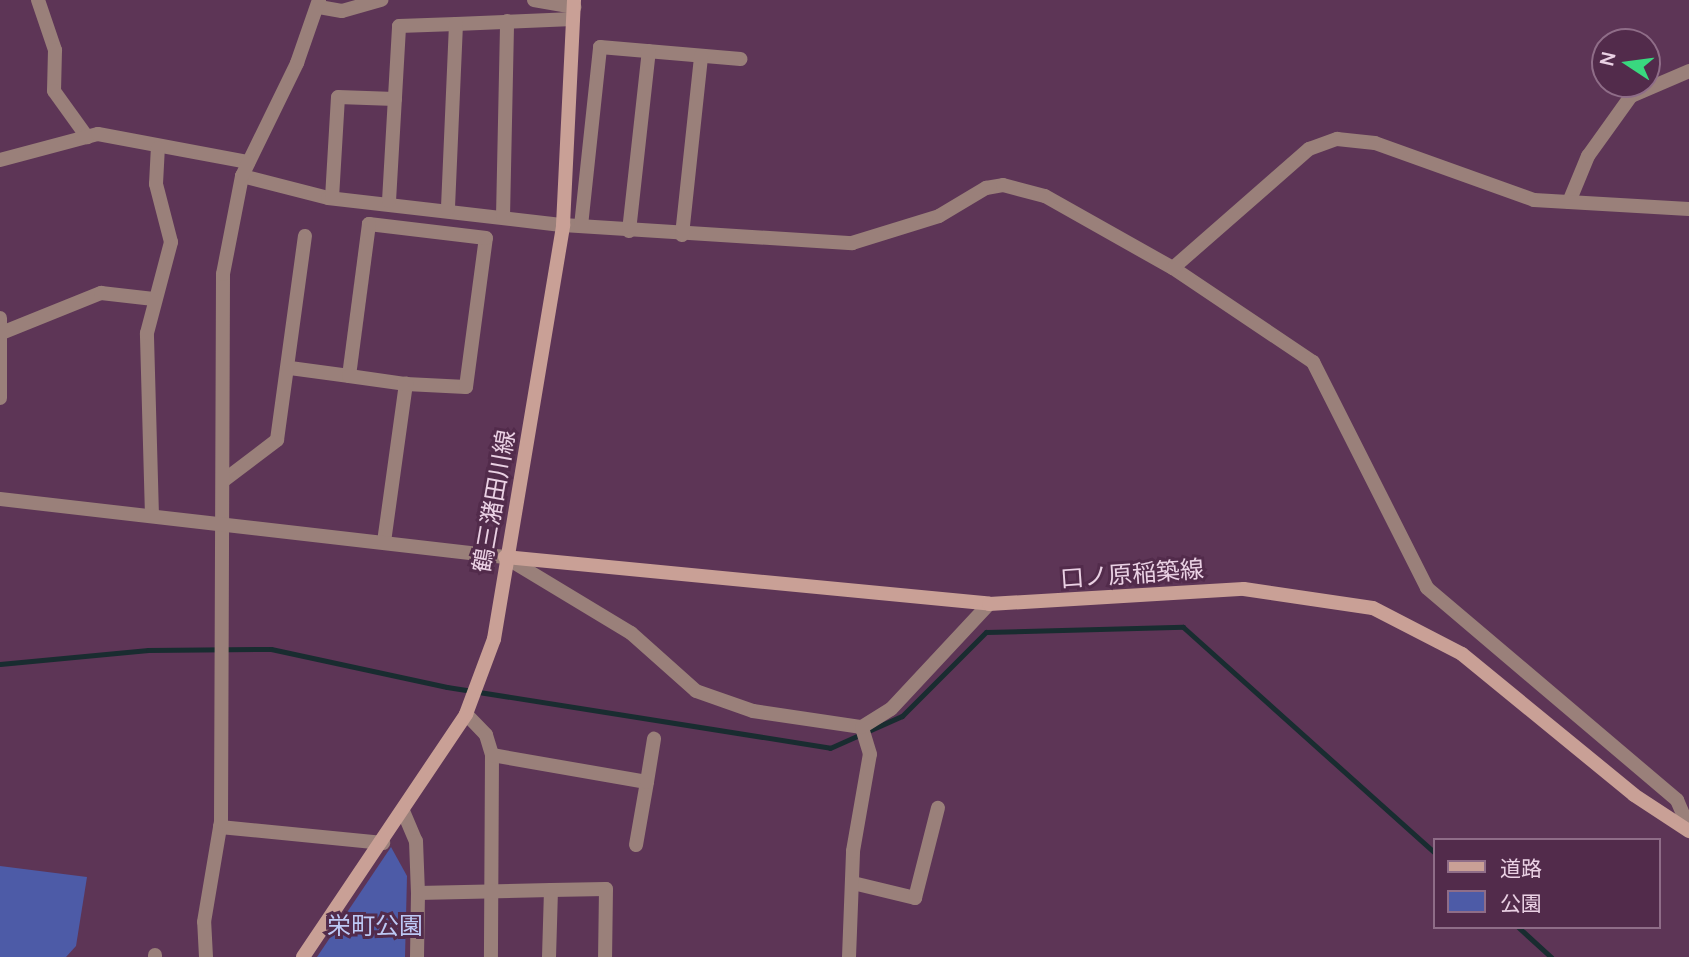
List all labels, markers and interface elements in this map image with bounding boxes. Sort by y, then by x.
north arrow [1591,28,1661,98]
text: N [1593,49,1622,68]
street label: 鶴三潴田川線 [466,428,520,574]
street label: 口ノ原稲築線 [1059,554,1205,592]
legend [1434,838,1661,929]
text: 道路 [1500,854,1542,882]
text: 公園 [1500,889,1542,917]
park label: 栄町公園 [327,911,423,939]

